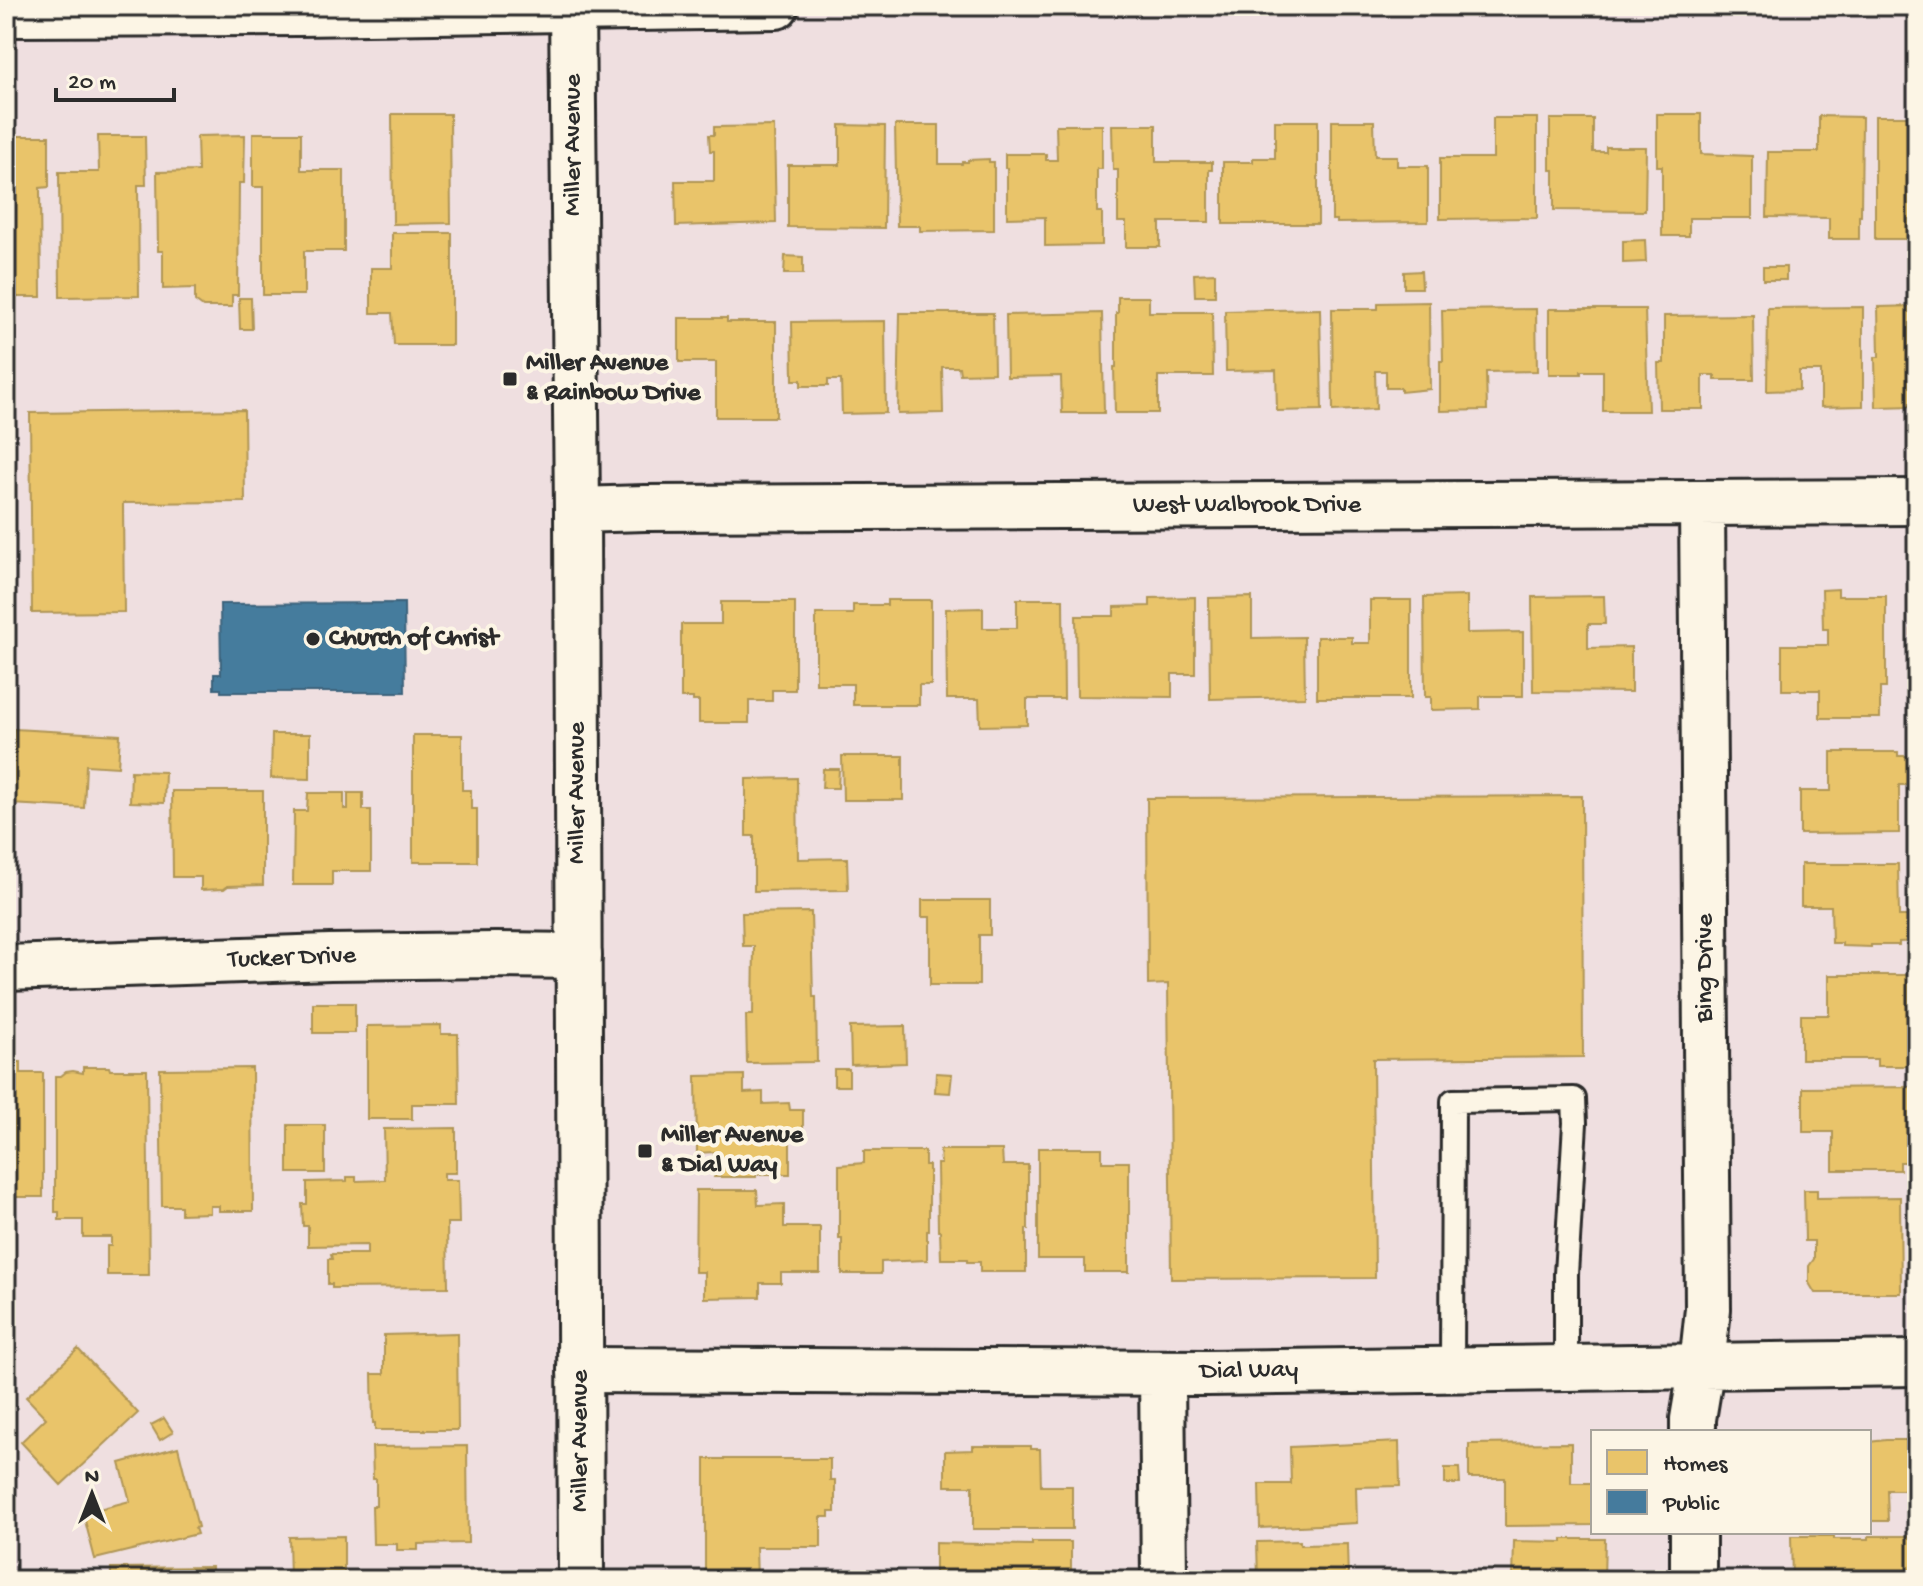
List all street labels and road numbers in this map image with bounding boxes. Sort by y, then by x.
street label: Miller Avenue [559,73,590,216]
street label: West Walbrook Drive [1133,491,1362,522]
street label: Miller Avenue [563,721,594,864]
street label: Bing Drive [1691,913,1722,1023]
street label: Tucker Drive [225,941,357,977]
street label: Dial Way [1198,1356,1299,1388]
street label: Miller Avenue [566,1369,597,1512]

